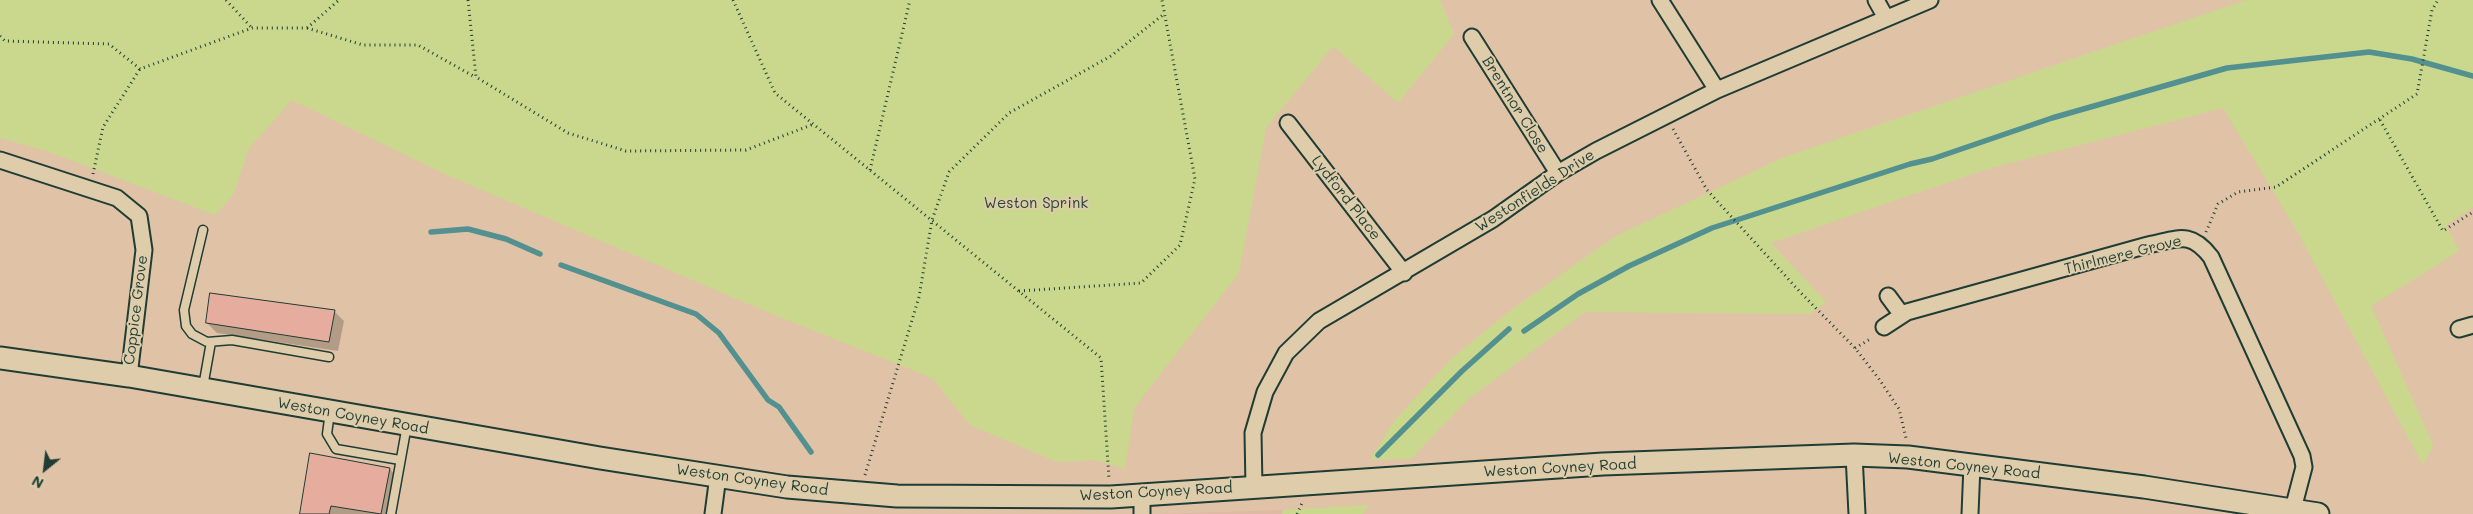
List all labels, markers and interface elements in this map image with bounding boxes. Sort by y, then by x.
street label: Brentnor Close [1478,53,1552,157]
street label: Westonfields Drive [1472,146,1598,236]
street label: Lydford Place [1307,152,1385,244]
park label: Weston Sprink [984,194,1088,212]
street label: Thirlmere Grove [2062,232,2184,278]
street label: Coppice Grove [120,254,152,366]
street label: Weston Coyney Road [276,394,430,438]
north arrow [20,444,70,494]
street label: Weston Coyney Road [1887,449,2041,483]
street label: Weston Coyney Road [1483,455,1637,481]
street label: Weston Coyney Road [675,460,829,500]
text: N [28,472,47,493]
street label: Weston Coyney Road [1079,479,1233,505]

